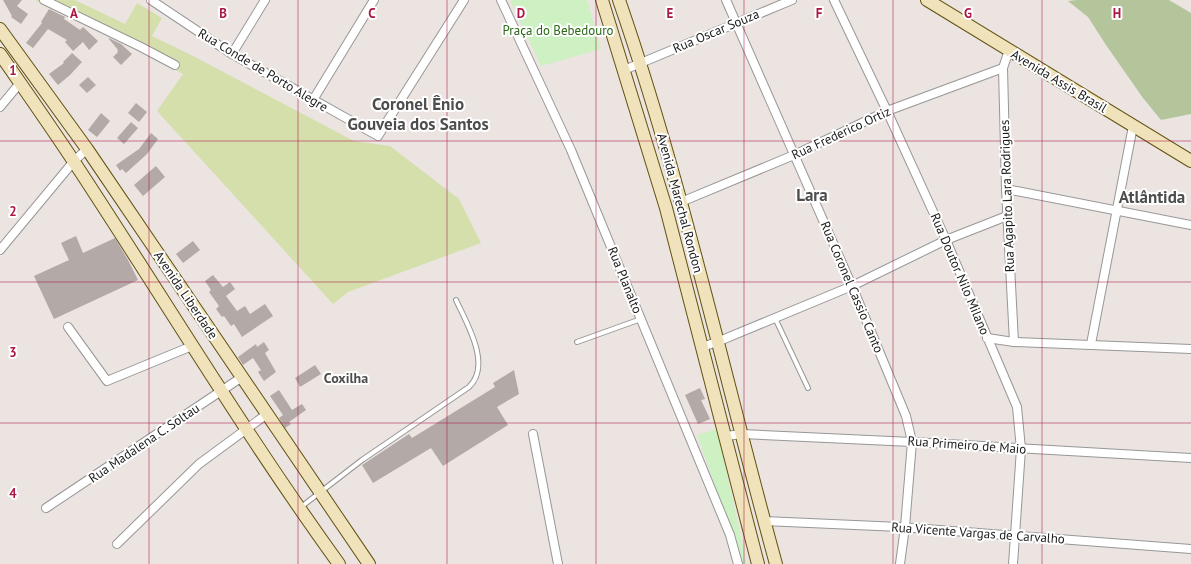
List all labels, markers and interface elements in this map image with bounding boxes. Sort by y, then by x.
text: A [70,5,78,22]
text: B [219,5,227,22]
text: C [368,5,376,22]
text: D [517,5,525,22]
text: E [667,5,674,22]
street label: Rua Oscar Souza [670,5,762,57]
text: F [816,5,823,22]
text: G [964,5,972,22]
text: H [1113,5,1121,22]
park label: Praça do Bebedouro [502,22,614,39]
street label: Rua Conde de Porto Alegre [195,24,331,116]
street label: Avenida Assis Brasil [1008,46,1110,116]
text: 1 [9,62,17,79]
district label: Coronel Ênio Gouveia dos Santos [347,93,489,135]
street label: Rua Frederico Ortiz [789,103,893,163]
street label: Rua Agapito Lara Rodrigues [996,119,1018,273]
street label: Avenida Marechal Rondon [653,131,707,275]
district label: Lara [796,184,828,206]
district label: Atlântida [1119,186,1185,208]
text: 2 [9,203,17,220]
street label: Rua Doutor Nilo Milano [927,211,993,337]
street label: Rua Coronel Cassio Canto [817,219,887,355]
street label: Rua Planalto [604,244,646,316]
street label: Avenida Liberdade [150,248,222,342]
text: 3 [9,344,17,361]
district label: Coxilha [324,369,368,387]
street label: Rua Madalena C. Soltau [85,400,203,486]
street label: Rua Primeiro de Maio [907,432,1027,458]
text: 4 [9,485,17,502]
street label: Rua Vicente Vargas de Carvalho [891,518,1065,548]

